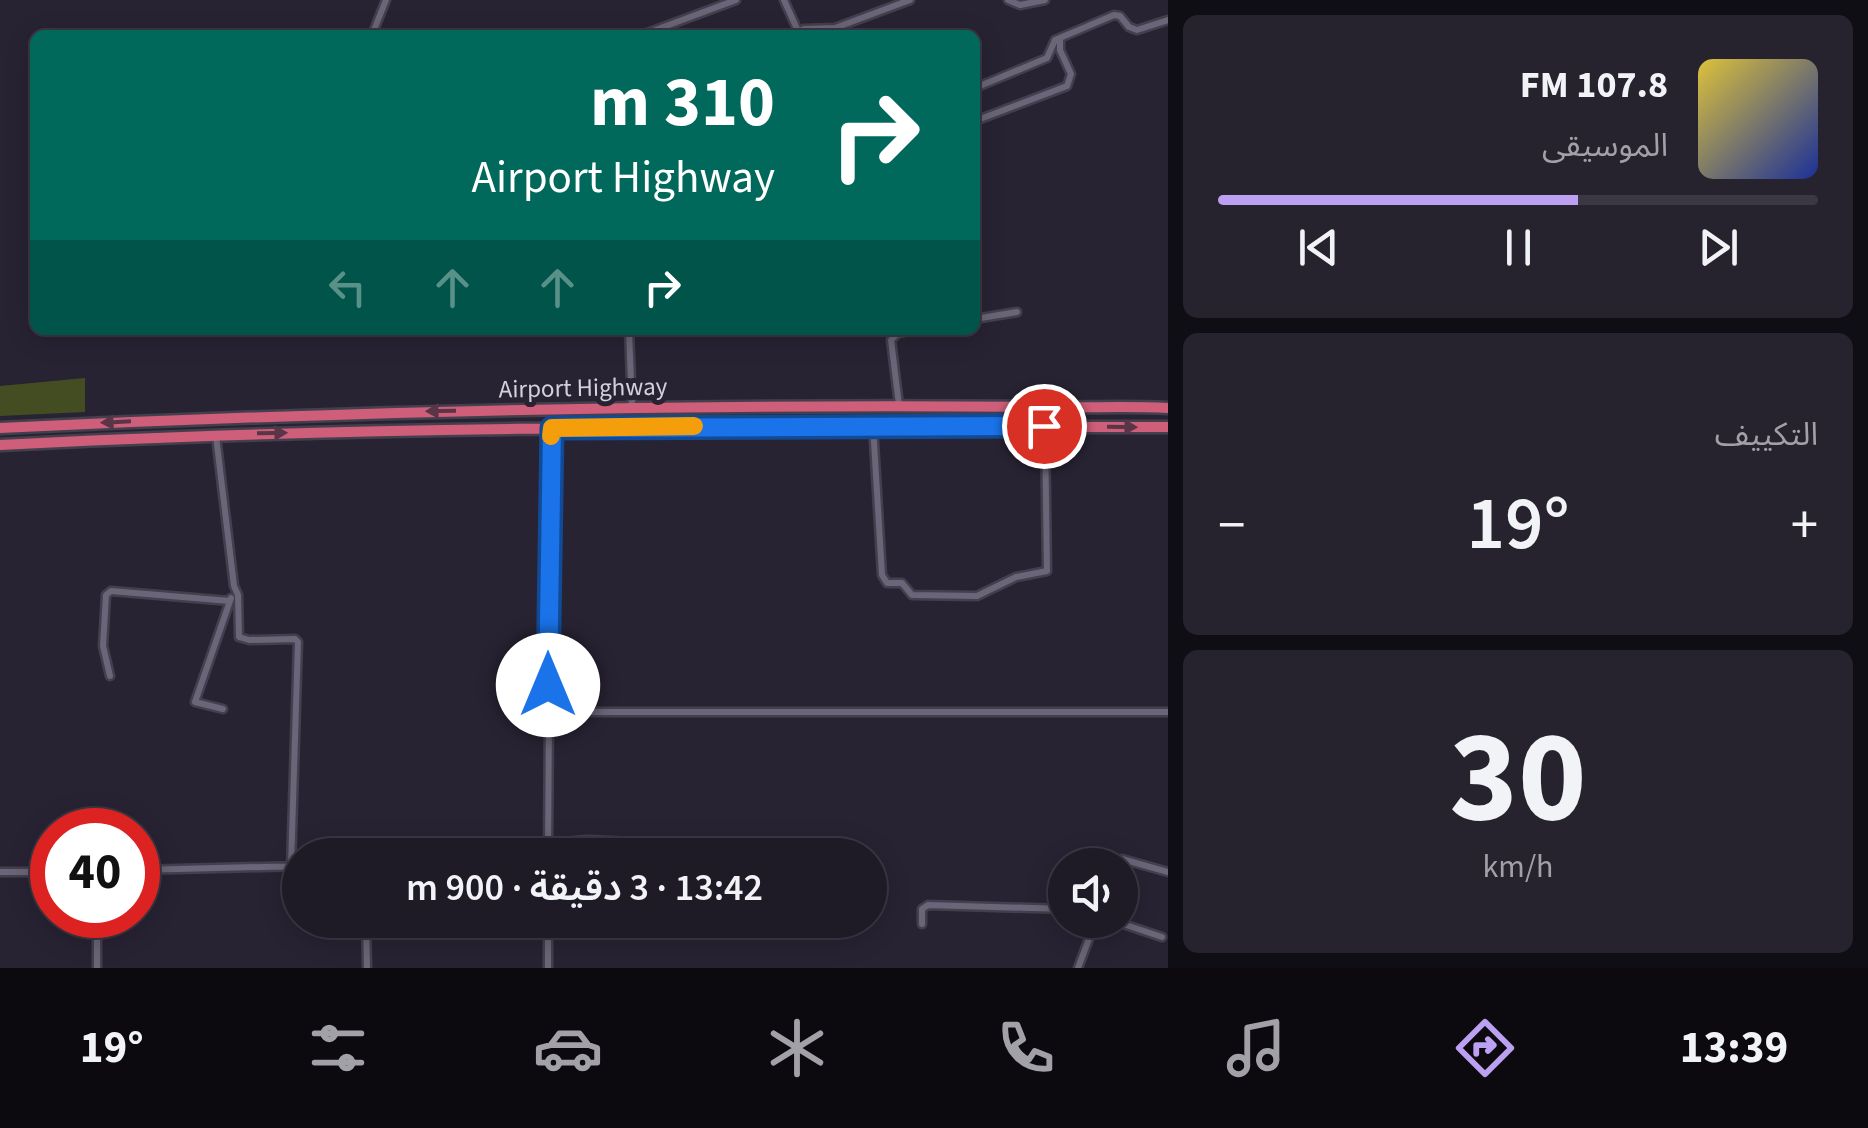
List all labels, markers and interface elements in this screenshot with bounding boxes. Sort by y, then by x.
text: 310 m [590,53,775,153]
text: 107.8 FM [1520,58,1668,112]
icon: right [810,70,940,200]
text: الموسيقى [1542,123,1668,169]
text: Airport Highway [472,146,775,210]
icon: previous [1291,220,1346,275]
icon: pause [1491,220,1546,275]
icon: next [1691,220,1746,275]
icon: left [320,260,375,315]
icon: ahead [425,260,480,315]
icon: ahead [530,260,585,315]
icon: right [635,260,690,315]
street label: Airport Highway [498,369,668,407]
pin [1002,384,1087,469]
icon: arrive [1017,399,1072,454]
one-way arrow [424,403,456,419]
text: التكييف [1715,412,1818,458]
one-way arrow [99,415,131,431]
one-way arrow [1107,419,1139,435]
one-way arrow [257,425,289,441]
text: 19° [1466,471,1570,578]
text: − [1218,487,1245,565]
text: + [1791,487,1818,565]
position arrow [496,633,600,737]
text: 30 [1449,686,1587,871]
speed limit sign: 40 [30,808,160,938]
text: km/h [1483,844,1554,890]
map controls [1048,848,1138,938]
button: sound [1048,848,1138,938]
text: 13:42 · 3 دقيقة · 900 m [406,861,763,915]
icon: filters [303,1013,373,1083]
icon: car [533,1013,603,1083]
icon: climate [762,1013,832,1083]
icon: phone [991,1013,1061,1083]
icon: music [1221,1013,1291,1083]
icon: directions [1450,1013,1520,1083]
text: 19° [80,1016,144,1080]
text: 13:39 [1680,1016,1788,1080]

